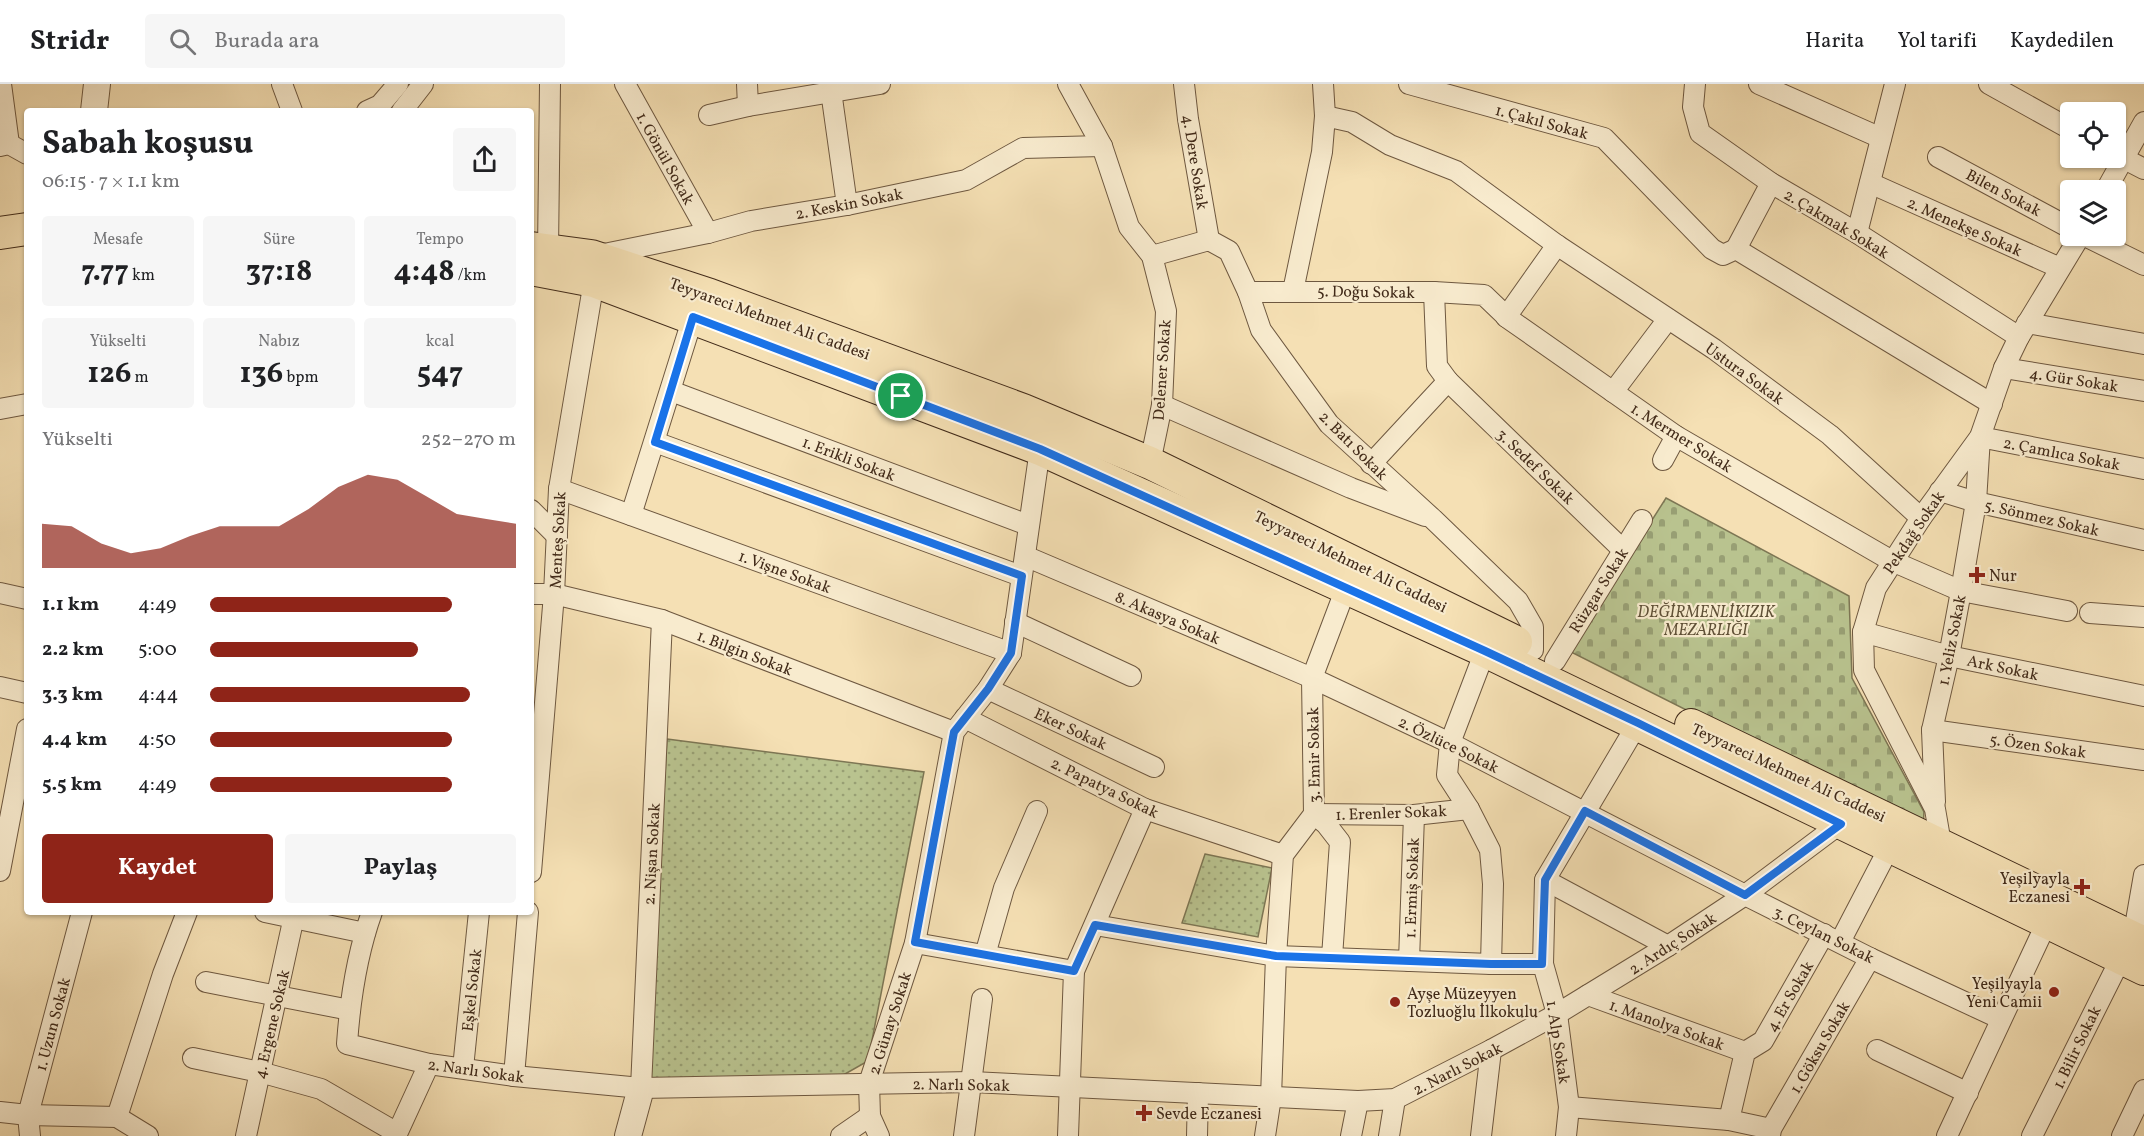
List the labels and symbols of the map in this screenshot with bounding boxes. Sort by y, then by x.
street label: 1. Çakıl Sokak [1492,100,1591,146]
street label: 1. Gönül Sokak [630,109,699,209]
street label: 4. Dere Sokak [1176,113,1212,212]
street label: Bilen Sokak [1961,165,2045,223]
street label: 2. Keskin Sokak [794,184,905,226]
street label: 2. Çakmak Sokak [1779,185,1893,265]
street label: 2. Menekşe Sokak [1903,193,2025,263]
street label: Teyyareci Mehmet Ali Caddesi [666,273,873,367]
street label: 5. Doğu Sokak [1317,281,1415,305]
street label: Delener Sokak [1148,319,1178,421]
street label: Ustura Sokak [1700,338,1788,411]
street label: 4. Gür Sokak [2028,363,2120,399]
pin [875,370,926,421]
street label: 1. Mermer Sokak [1626,399,1736,479]
street label: 2. Batı Sokak [1313,407,1392,486]
street label: 3. Sedef Sokak [1491,424,1579,511]
street label: 1. Erikli Sokak [798,432,898,488]
street label: 2. Çamlıca Sokak [2001,433,2122,477]
street label: Pekdağ Sokak [1879,487,1951,579]
street label: Menteş Sokak [545,491,573,589]
street label: 5. Sönmez Sokak [1982,495,2101,543]
street label: Teyyareci Mehmet Ali Caddesi [1250,506,1451,619]
street label: Rüzgar Sokak [1565,544,1635,638]
street label: 1. Vişne Sokak [735,546,834,600]
place label: Nur [1989,566,2017,588]
marker: Nur [1970,568,1984,582]
street label: 8. Akasya Sokak [1111,587,1223,651]
street label: 1. Yeliz Sokak [1933,593,1973,688]
park label: DEĞİRMENLİKIZIK MEZARLIĞI [1637,601,1775,642]
street label: 1. Bilgin Sokak [693,625,796,682]
street label: Ark Sokak [1965,651,2041,687]
street label: Eker Sokak [1030,703,1110,756]
street label: 3. Emir Sokak [1303,706,1327,803]
street label: 2. Özlüce Sokak [1394,712,1502,780]
street label: Teyyareci Mehmet Ali Caddesi [1687,719,1889,829]
street label: 5. Özen Sokak [1988,729,2088,765]
street label: 2. Papatya Sokak [1046,753,1162,825]
street label: 1. Erenler Sokak [1335,801,1447,827]
street label: 2. Nişan Sokak [639,802,667,906]
street label: 1. Ermiş Sokak [1400,837,1426,939]
place label: Yeşilyayla Eczanesi [2000,869,2070,909]
marker: Yeşilyayla Eczanesi [2075,880,2089,894]
street label: 3. Ceylan Sokak [1769,902,1878,970]
street label: 2. Ardıç Sokak [1625,908,1721,981]
street label: Eşkel Sokak [458,947,488,1033]
street label: 4. Er Sokak [1762,957,1820,1037]
street label: 4. Ergene Sokak [250,967,296,1081]
street label: 2. Günay Sokak [864,969,918,1078]
place label: Yeşilyayla Yeni Camii [1966,974,2042,1014]
street label: 1. Uzun Sokak [31,975,77,1074]
place label: Ayşe Müzeyyen Tozluoğlu İlkokulu [1407,984,1538,1024]
marker: Yeşilyayla Yeni Camii [2047,985,2061,999]
marker: Ayşe Müzeyyen Tozluoğlu İlkokulu [1388,995,1402,1009]
street label: 1. Manolya Sokak [1606,995,1727,1057]
street label: 1. Göksu Sokak [1785,997,1856,1098]
street label: 1. Alp Sokak [1540,999,1575,1086]
street label: 1. Bilir Sokak [2048,1002,2108,1093]
street label: 2. Narlı Sokak [1409,1038,1507,1102]
street label: 2. Narlı Sokak [426,1054,526,1090]
street label: 2. Narlı Sokak [912,1074,1010,1098]
place label: Sevde Eczanesi [1156,1104,1262,1126]
marker: Sevde Eczanesi [1137,1106,1151,1120]

